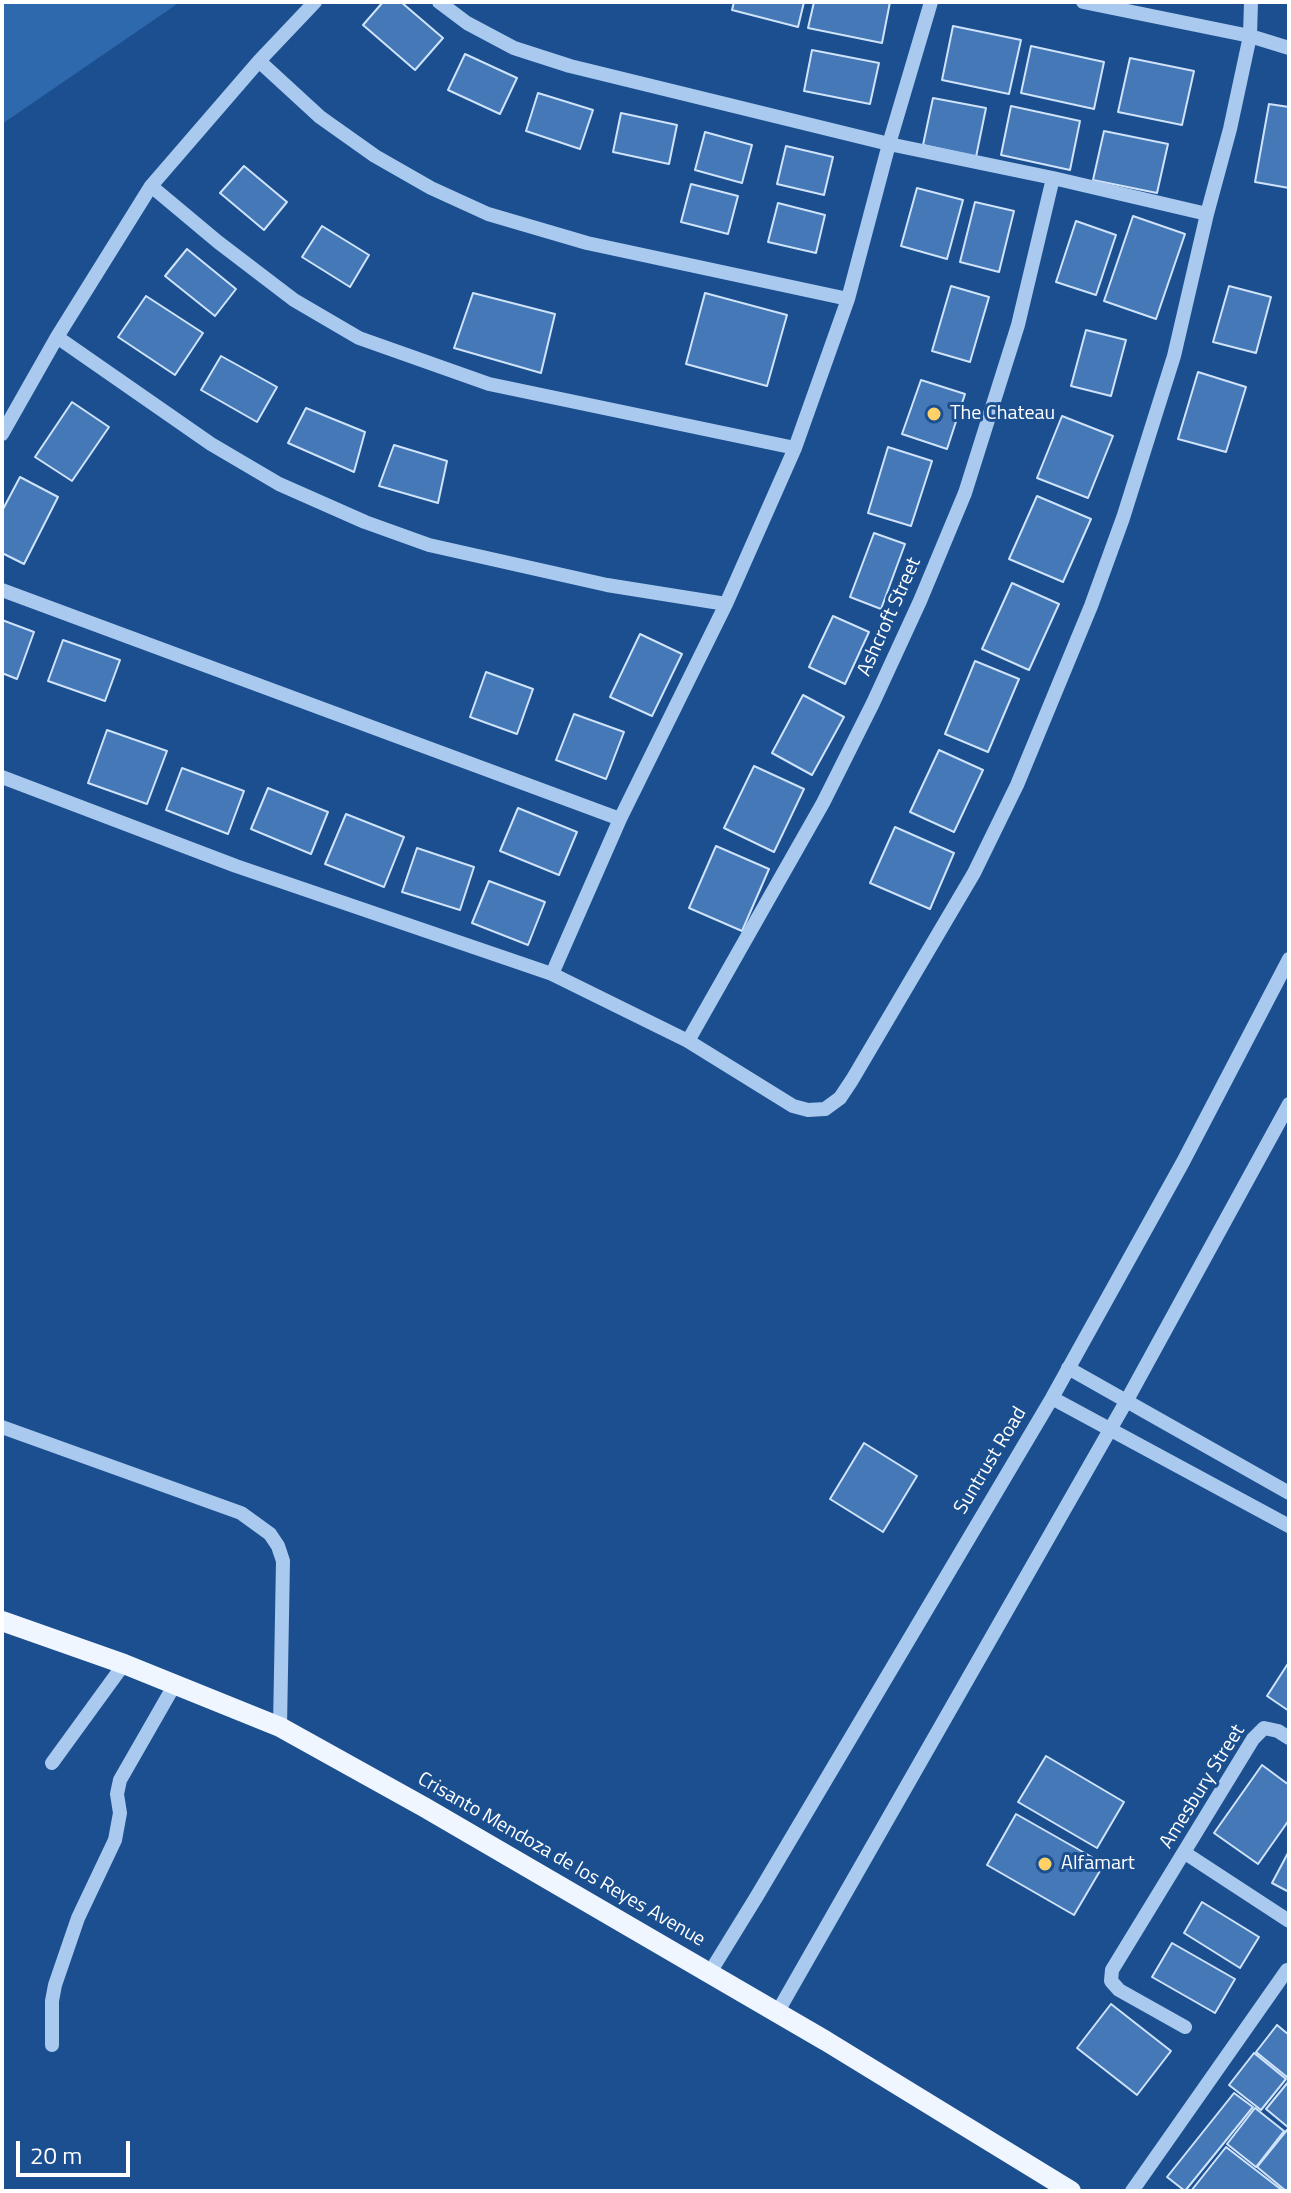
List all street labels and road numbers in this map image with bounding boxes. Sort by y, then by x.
street label: Ashcroft Street [853,554,927,680]
street label: Suntrust Road [950,1403,1032,1519]
street label: Amesbury Street [1155,1721,1251,1853]
street label: Crisanto Mendoza de los Reyes Avenue [413,1768,709,1952]

